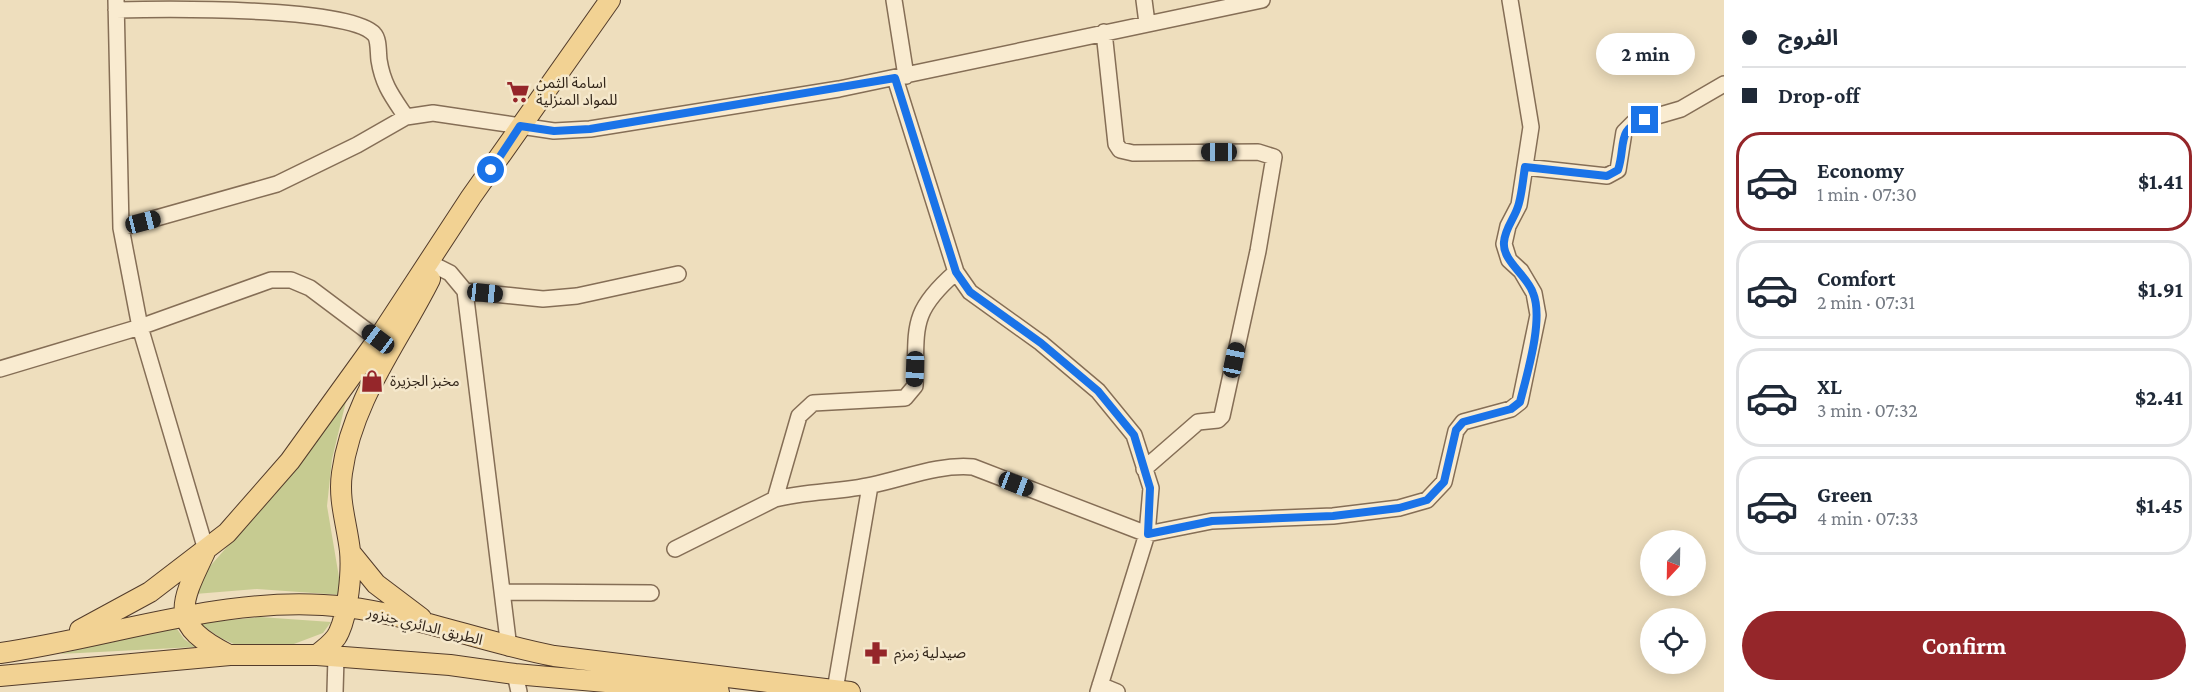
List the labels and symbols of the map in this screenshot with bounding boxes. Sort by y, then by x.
callout: 2 min [1596,33,1694,75]
place label: اسامة الثمن للمواد المنزلية [536,75,617,109]
supermarket icon: اسامة الثمن للمواد المنزلية [505,79,531,105]
route end [1631,106,1658,133]
car [1201,143,1237,161]
route start [477,156,504,183]
car [123,209,163,235]
car [466,282,504,304]
car [358,321,398,357]
car [1221,341,1247,379]
car [905,351,925,387]
shop icon: مخبز الجزيرة [359,368,385,394]
place label: مخبز الجزيرة [390,373,460,390]
car [996,469,1036,499]
north arrow [1640,530,1706,596]
street label: الطريق الدائري جنزور [364,604,484,651]
pharmacy icon: صيدلية زمزم [863,640,889,666]
place label: صيدلية زمزم [894,645,966,664]

